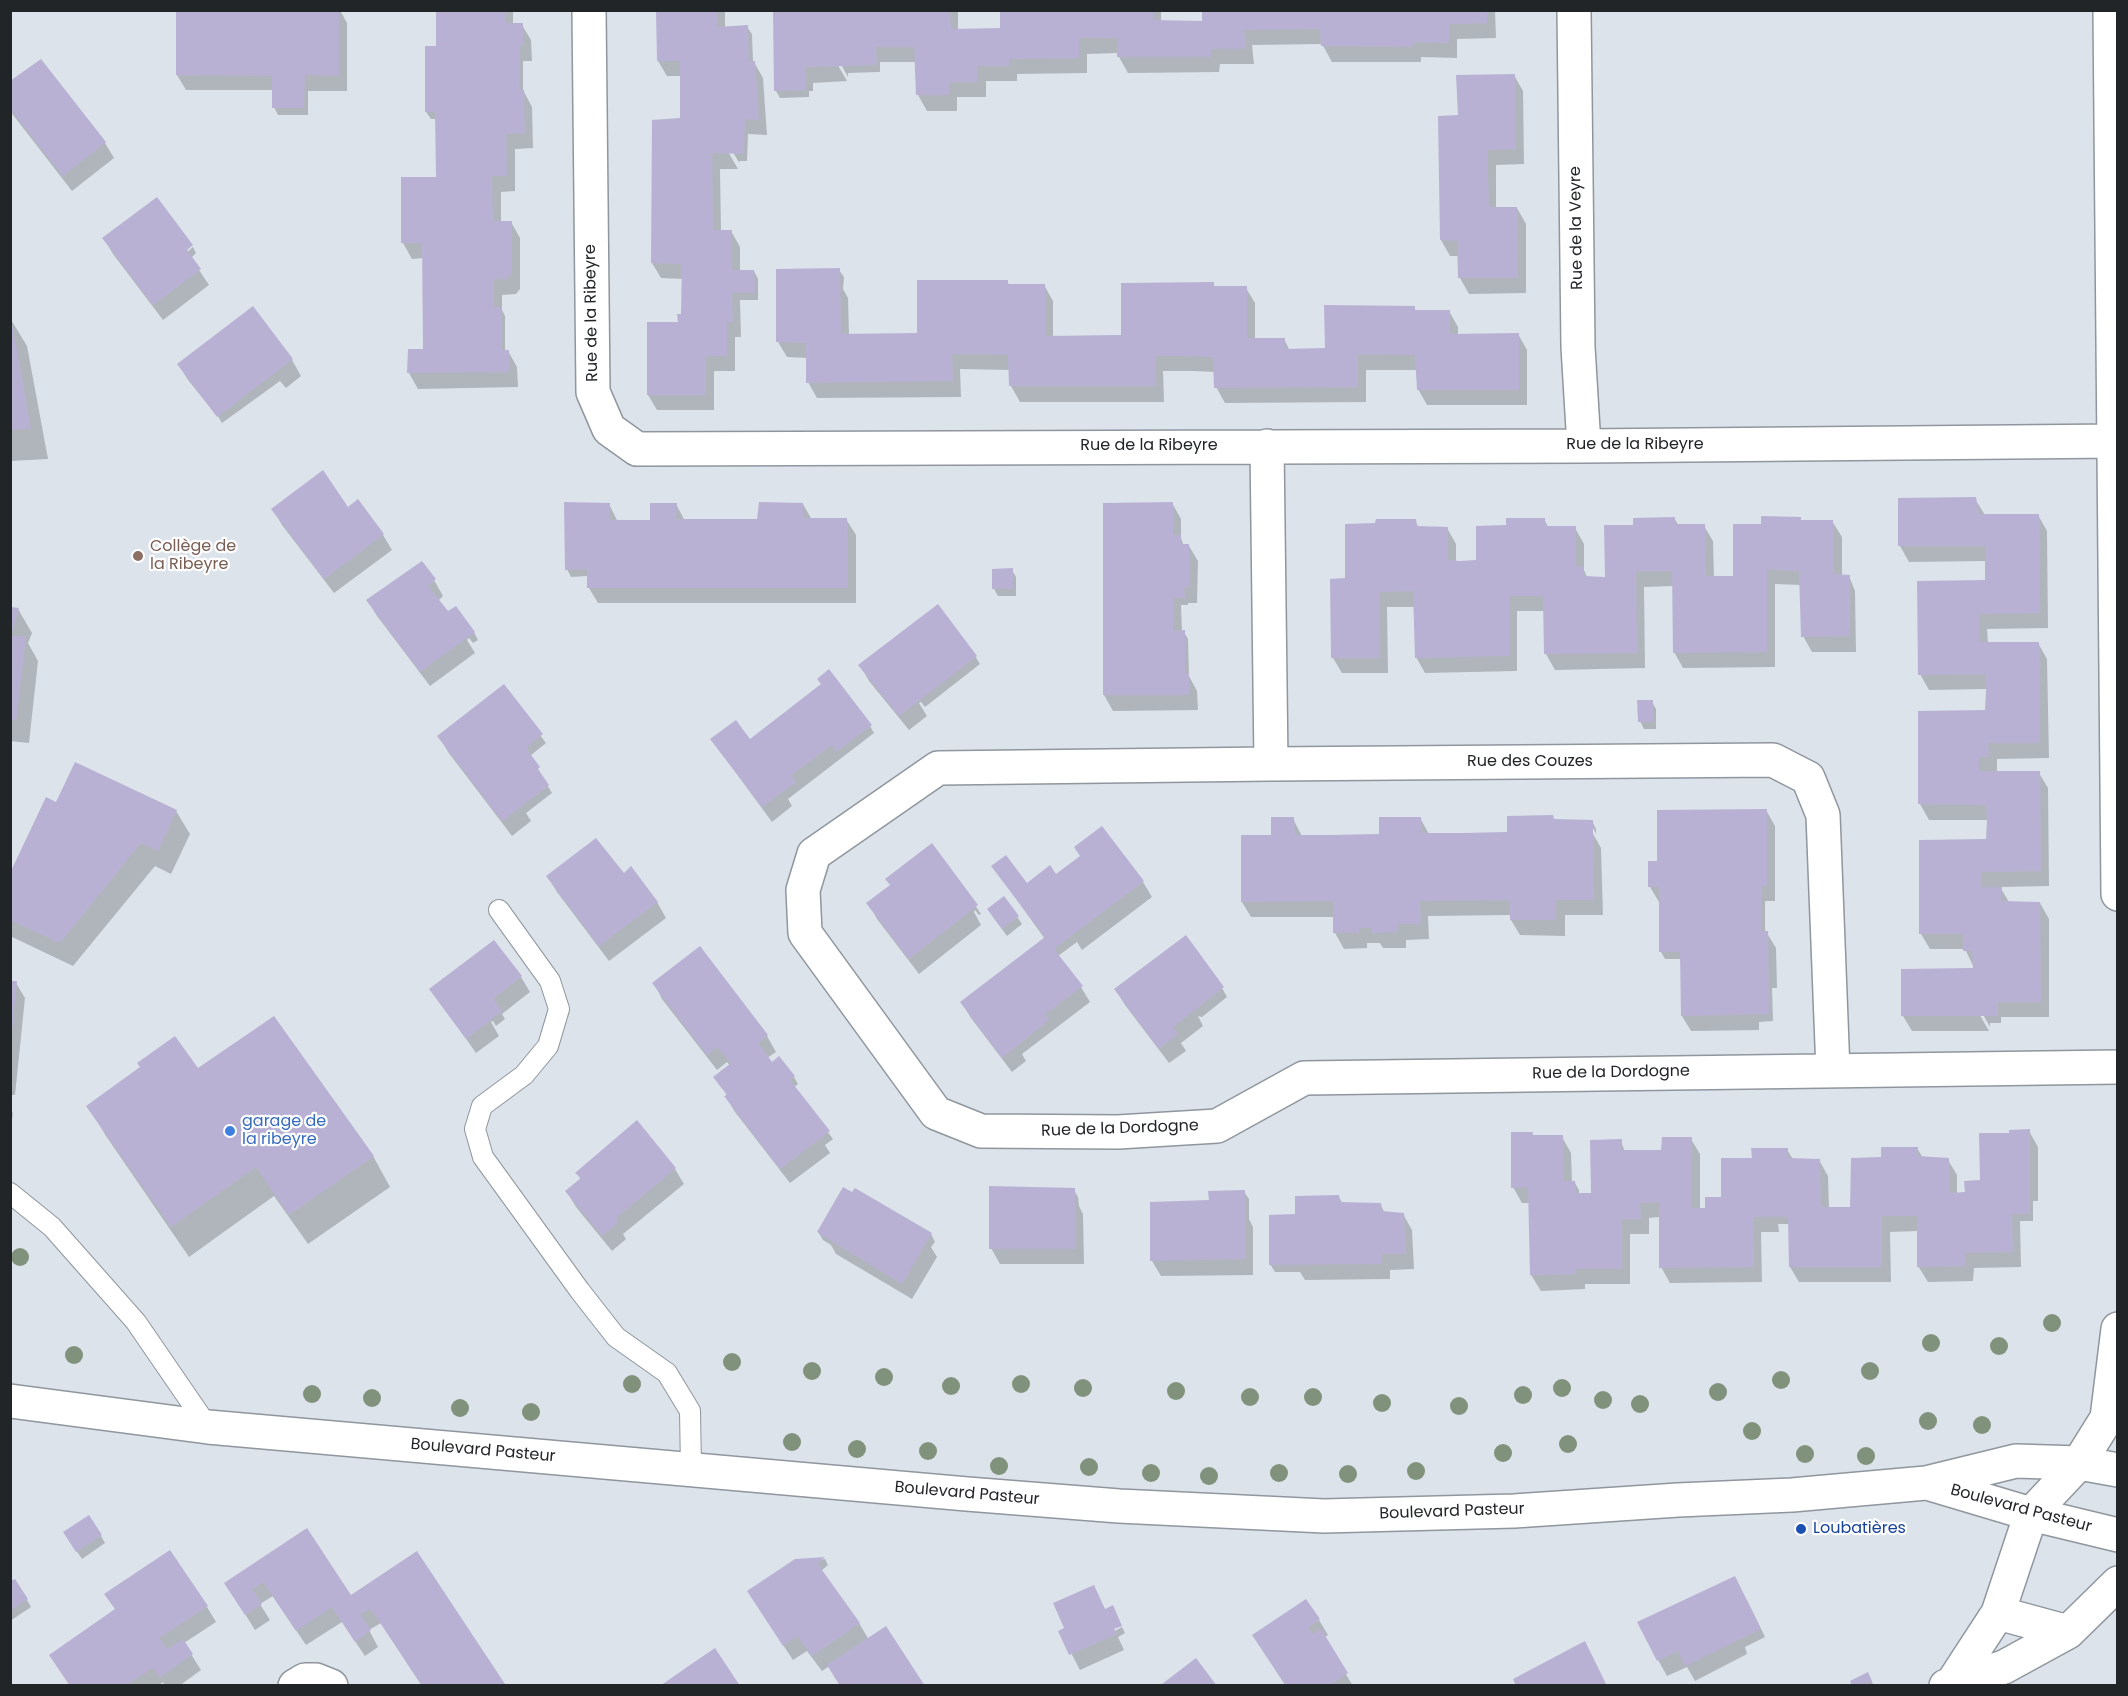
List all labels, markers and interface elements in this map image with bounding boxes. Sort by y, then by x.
street label: Rue de la Veyre [1566,166,1588,290]
street label: Rue de la Ribeyre [581,244,603,382]
street label: Rue de la Ribeyre [1566,435,1704,455]
street label: Rue de la Ribeyre [1080,436,1218,456]
place label: Collège de la Ribeyre [150,537,236,575]
marker: Collège de la Ribeyre [131,549,145,563]
street label: Rue des Couzes [1467,752,1593,772]
street label: Rue de la Dordogne [1532,1062,1690,1084]
place label: garage de la ribeyre [242,1112,326,1150]
street label: Rue de la Dordogne [1041,1117,1199,1141]
marker: garage de la ribeyre [223,1124,237,1138]
street label: Boulevard Pasteur [410,1435,556,1467]
street label: Boulevard Pasteur [894,1478,1040,1510]
street label: Boulevard Pasteur [1948,1481,2094,1537]
street label: Boulevard Pasteur [1379,1500,1525,1524]
place label: Loubatières [1813,1519,1906,1539]
marker: Loubatières [1794,1522,1808,1536]

